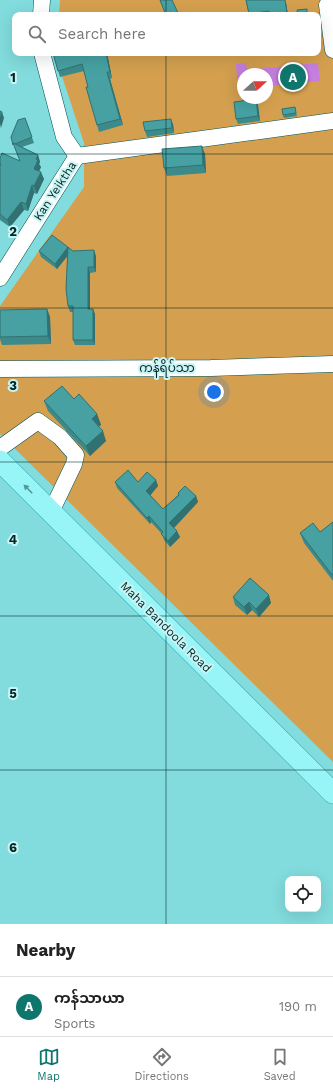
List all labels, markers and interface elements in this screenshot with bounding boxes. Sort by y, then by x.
search box [12,12,321,56]
icon: search [26,23,48,45]
text: Search here [58,25,146,43]
pin: A [280,62,306,92]
north arrow [237,68,273,104]
text: 1 [10,70,16,85]
street label: Kan Yeiktha [31,159,79,223]
text: 2 [9,224,17,239]
street label: ကန်ရိပ်သာ [139,359,195,378]
text: 3 [9,378,17,393]
your location [204,382,224,402]
one-way arrow [23,484,33,494]
text: 4 [9,532,18,547]
street label: Maha Bandoola Road [118,579,214,675]
text: 5 [9,686,17,701]
text: 6 [9,840,17,855]
map controls [285,876,321,912]
button: locate [285,876,321,912]
text: Nearby [16,940,75,960]
text: ကန်သာယာ [54,989,125,1007]
text: A [25,999,33,1014]
text: 190 m [279,999,317,1014]
text: Sports [54,1016,95,1031]
tab: Map [37,1046,60,1083]
tab: Directions [135,1046,189,1083]
tab: Saved [264,1046,296,1083]

